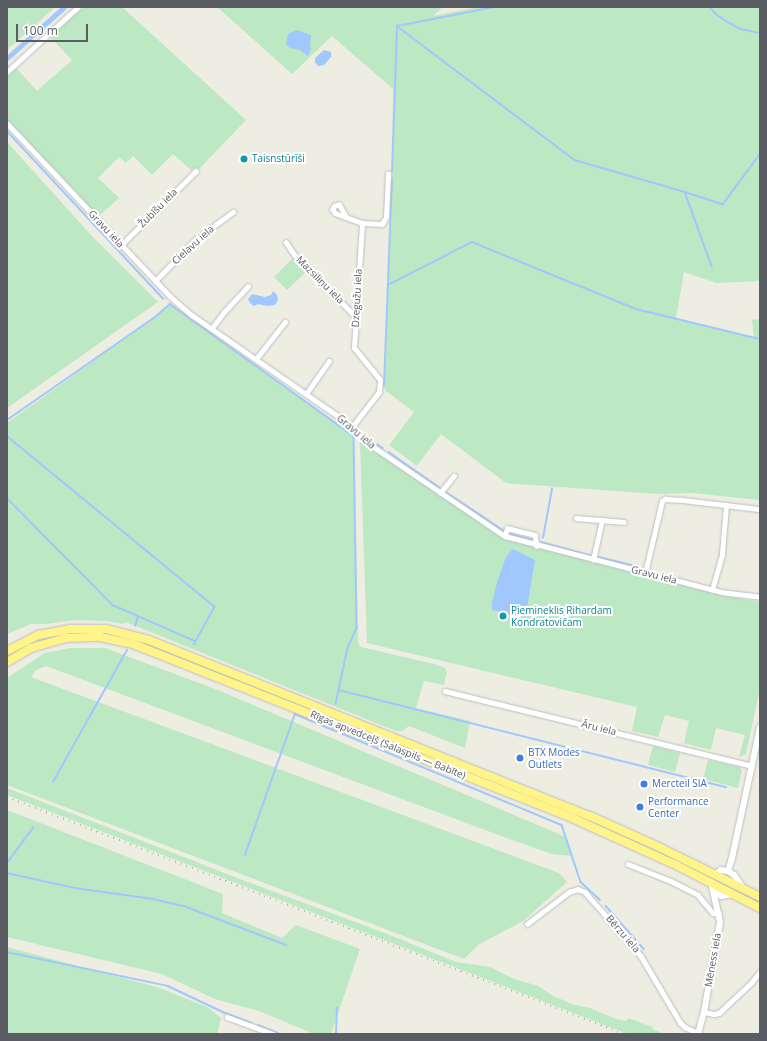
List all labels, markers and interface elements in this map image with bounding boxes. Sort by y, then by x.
scale bar [18,16,90,42]
text: 100 m [23,22,58,39]
place label: Taisnstūrīši [252,153,305,165]
marker: Taisnstūrīši [239,154,249,164]
street label: Žubīšu iela [136,186,180,230]
street label: Gravu iela [86,208,126,250]
street label: Cielavu iela [169,223,217,267]
street label: Mazsiliņu iela [294,254,346,306]
street label: Dzegužu iela [349,268,365,328]
street label: Gravu iela [334,412,378,452]
street label: Gravu iela [630,564,678,586]
place label: Piemineklis Rihardam Kondratovičam [511,604,612,628]
marker: Piemineklis Rihardam Kondratovičam [498,611,508,621]
street label: Rīgas apvedceļš (Salaspils — Babīte) [309,708,467,782]
street label: Āru iela [580,718,618,738]
place label: BTX Modes Outlets [528,746,580,770]
marker: BTX Modes Outlets [515,753,525,763]
place label: Mercteil SIA [652,778,707,790]
marker: Mercteil SIA [639,779,649,789]
place label: Performance Center [648,795,709,818]
marker: Performance Center [635,802,645,812]
street label: Bērzu iela [603,913,643,955]
street label: Mēness iela [702,932,724,988]

